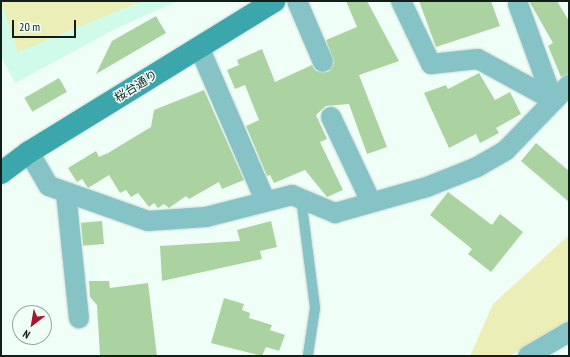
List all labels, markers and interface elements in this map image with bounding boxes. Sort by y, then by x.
scale bar [14,12,78,38]
text: 20 m [19,19,40,34]
street label: 桜台通り [112,67,160,105]
north arrow [12,305,52,345]
text: N [20,327,32,342]

